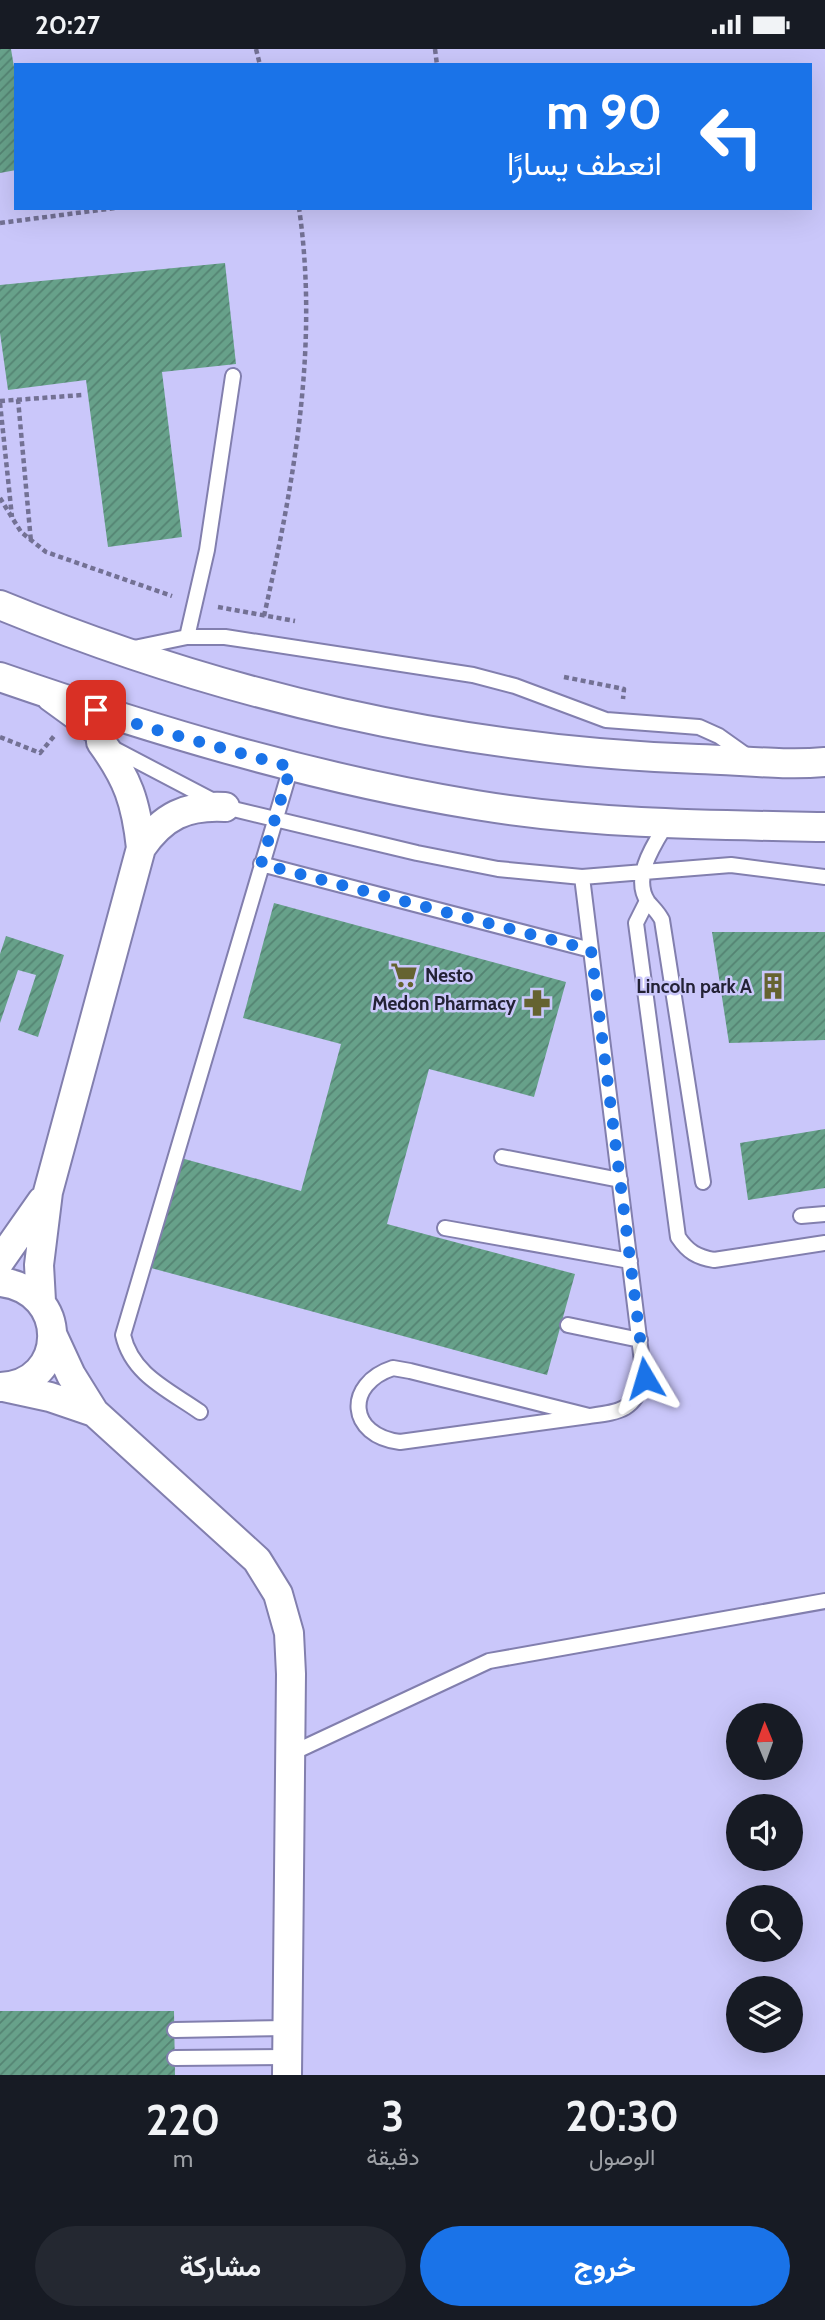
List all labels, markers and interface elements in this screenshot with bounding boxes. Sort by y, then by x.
text: 20:27 [35,9,100,41]
text: 90 m [546,82,662,141]
icon: left [686,91,777,182]
text: انعطف يسارًا [507,144,662,183]
pin [66,680,126,740]
icon: arrive [77,691,115,729]
supermarket icon: Nesto [389,960,419,990]
place label: Nesto [425,964,474,987]
building icon: Lincoln park A [758,971,788,1001]
place label: Lincoln park A [636,975,752,998]
pharmacy icon: Medon Pharmacy [522,988,552,1018]
place label: Medon Pharmacy [372,992,517,1015]
position arrow [608,1341,682,1415]
north arrow [726,1703,803,1780]
map controls [726,1703,803,2053]
button: sound [726,1794,803,1871]
button: search [726,1885,803,1962]
button: layers [726,1976,803,2053]
text: 3 [381,2090,404,2142]
text: 20:30 [565,2090,679,2142]
text: 220 [146,2094,220,2146]
text: دقيقة [366,2143,419,2171]
text: الوصول [589,2143,655,2171]
text: m [173,2145,193,2173]
button: مشاركة [35,2226,406,2306]
button: خروج [420,2226,790,2306]

